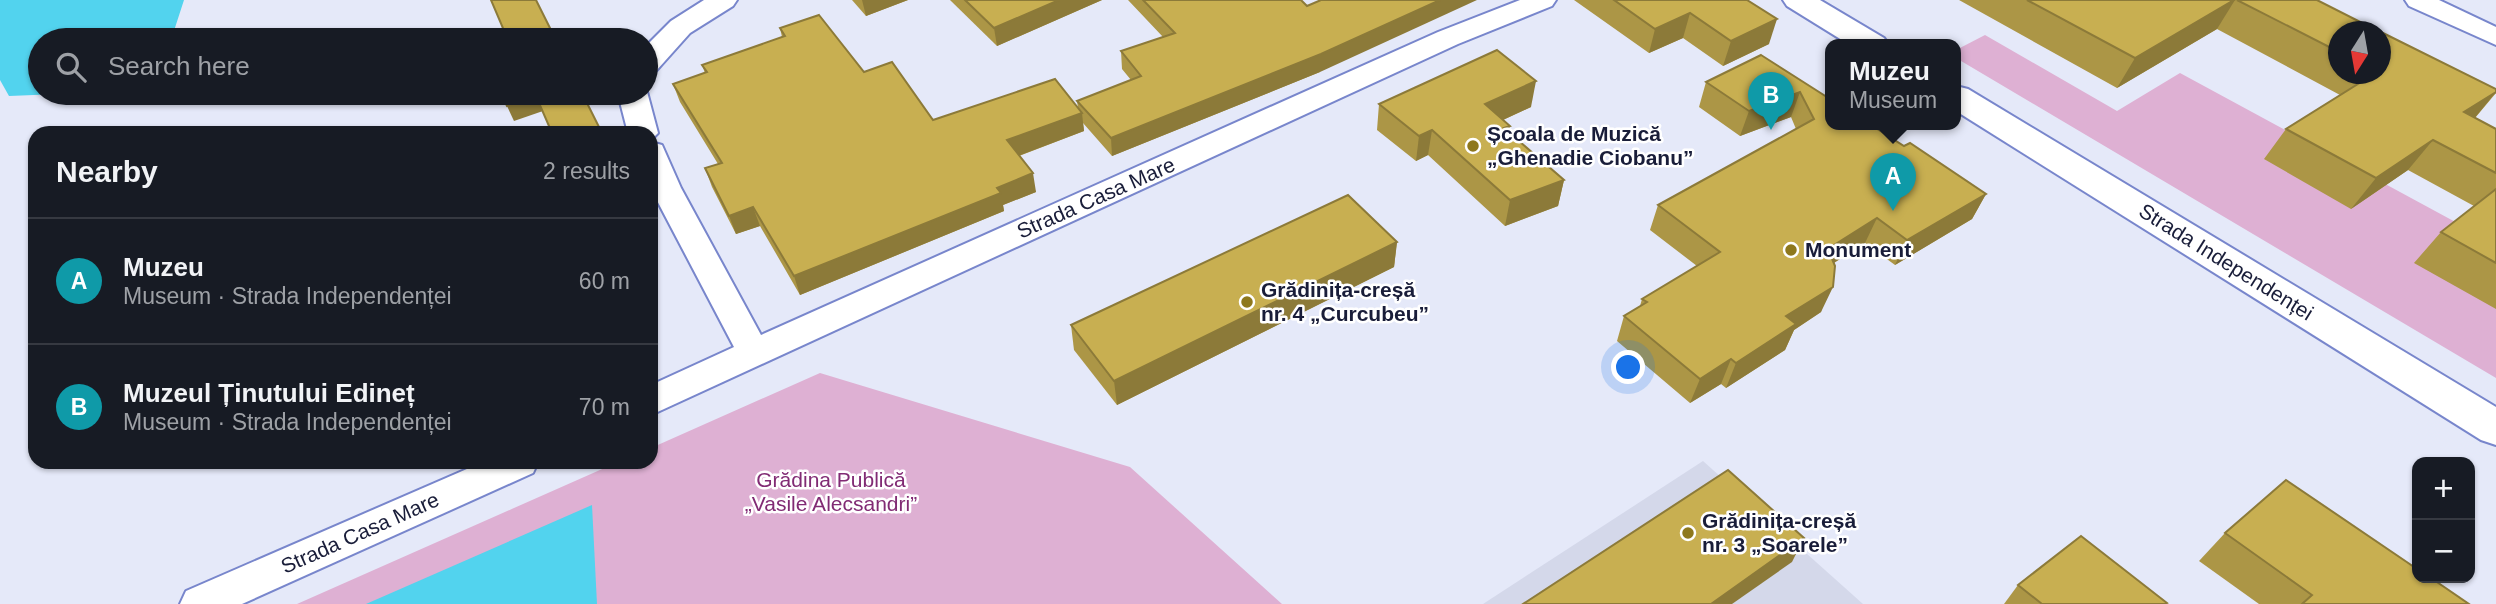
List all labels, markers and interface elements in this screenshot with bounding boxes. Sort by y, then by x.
north arrow [2328,21,2391,84]
search box [28,28,658,105]
popup [1825,39,1961,130]
icon: search [52,48,90,86]
text: Search here [108,51,250,81]
text: Muzeu [1849,56,1930,86]
pin: B [1748,72,1794,130]
text: Museum [1849,87,1937,113]
place label: Școala de Muzică „Ghenadie Ciobanu” [1487,122,1694,169]
marker: Școala de Muzică „Ghenadie Ciobanu” [1465,138,1481,154]
street label: Strada Casa Mare [1013,152,1178,243]
pin: A [1870,153,1916,211]
text: Nearby [56,155,158,188]
text: 2 results [543,158,630,184]
street label: Strada Independenței [2135,199,2318,325]
place label: Monument [1805,238,1911,261]
marker: Monument [1783,242,1799,258]
text: Muzeu [123,252,204,282]
text: A [71,268,87,294]
text: 60 m [579,268,630,294]
place label: Grădinița-creșă nr. 4 „Curcubeu” [1261,278,1429,325]
text: Museum · Strada Independenței [123,283,452,309]
marker: Grădinița-creșă nr. 4 „Curcubeu” [1239,294,1255,310]
your location [1611,350,1645,384]
text: Muzeul Ținutului Edineț [123,378,415,408]
text: B [71,394,87,420]
text: 70 m [579,394,630,420]
text: Museum · Strada Independenței [123,409,452,435]
map controls [2412,457,2475,583]
button: + [2412,457,2475,520]
park label: Grădina Publică „Vasile Alecsandri” [745,468,917,515]
street label: Strada Casa Mare [277,487,442,578]
place label: Grădinița-creșă nr. 3 „Soarele” [1702,509,1856,556]
button: − [2412,520,2475,583]
marker: Grădinița-creșă nr. 3 „Soarele” [1680,525,1696,541]

